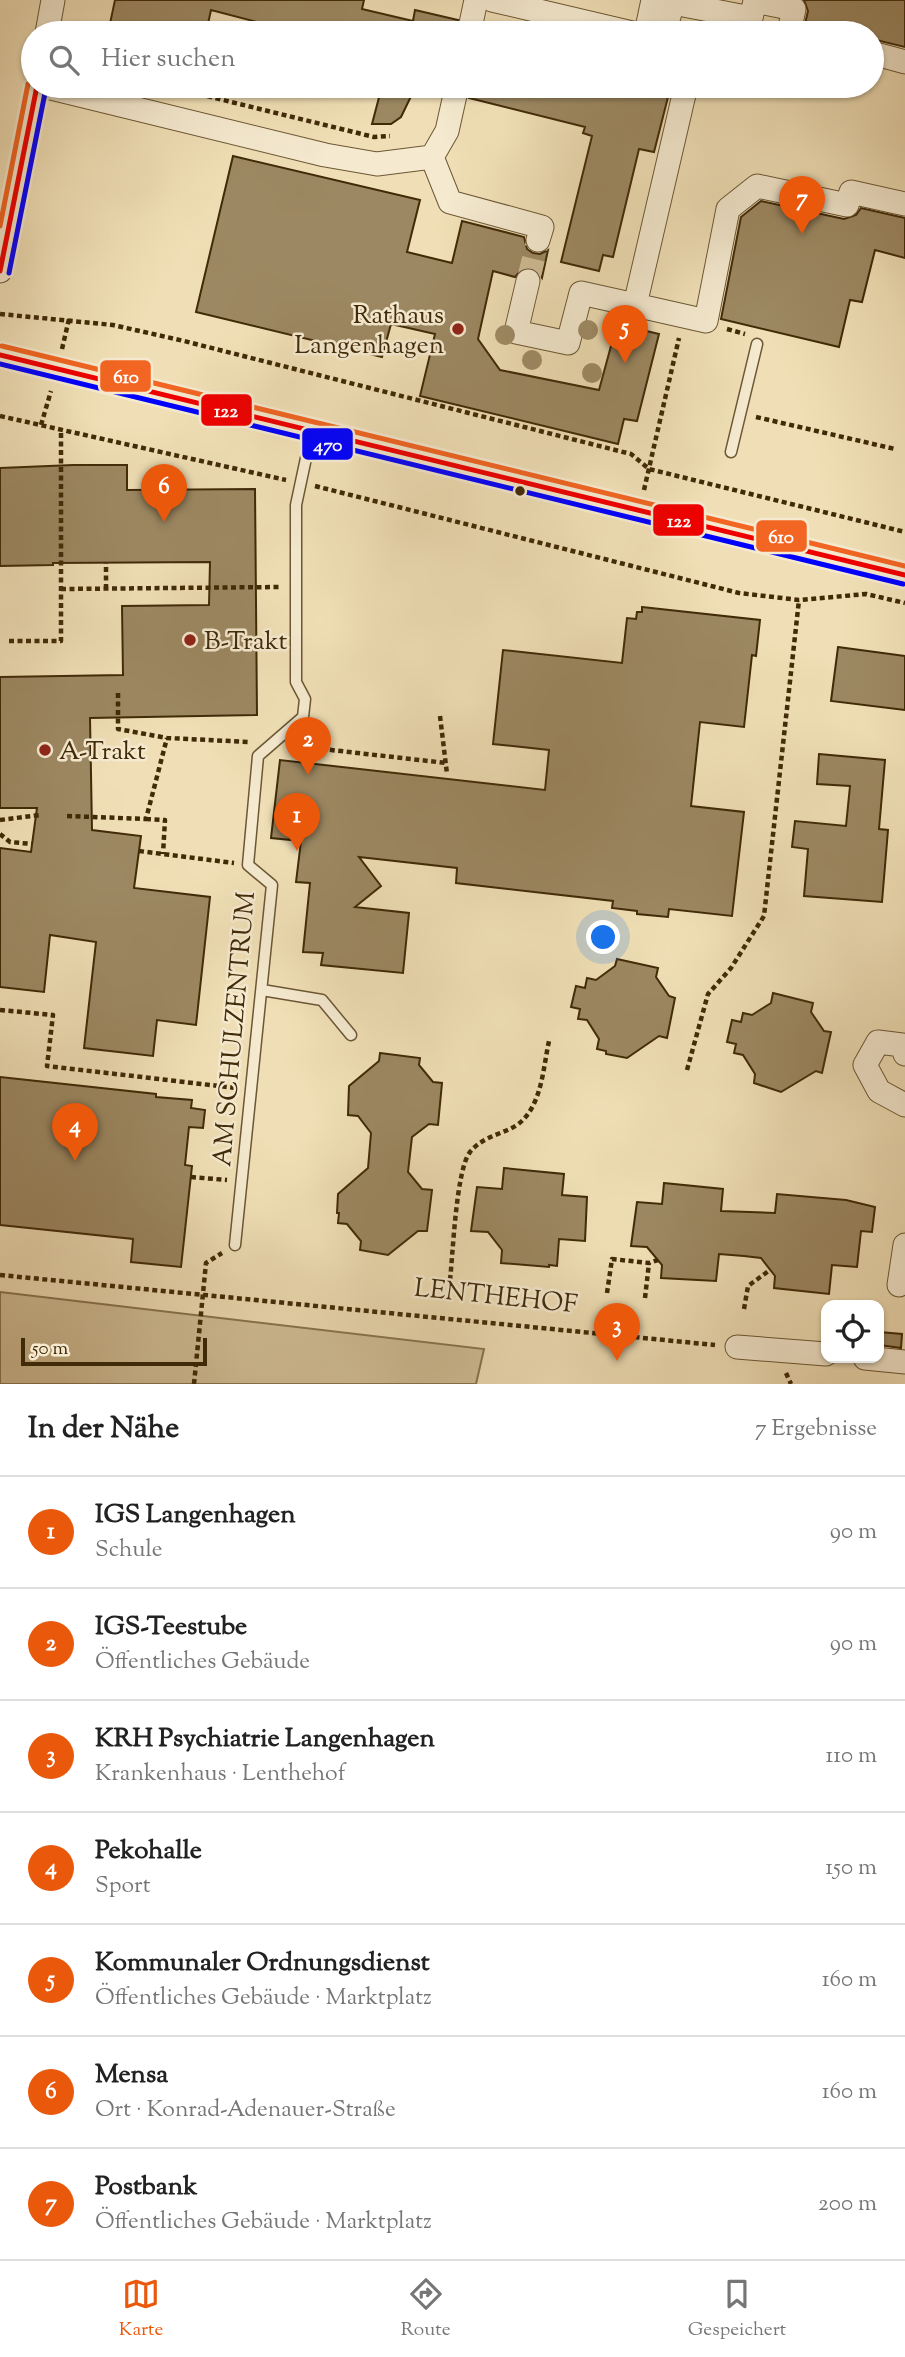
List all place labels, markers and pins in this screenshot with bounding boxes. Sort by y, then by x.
pin: 7 [779,176,825,234]
place label: Rathaus Langenhagen [294,298,444,365]
pin: 5 [602,305,648,363]
marker: Rathaus Langenhagen [450,321,466,337]
pin: 6 [141,464,187,522]
unlabelled marker [513,484,527,498]
place label: B-Trakt [204,624,288,661]
marker: B-Trakt [182,632,198,648]
pin: 2 [285,717,331,775]
place label: A-Trakt [59,734,146,771]
marker: A-Trakt [37,742,53,758]
pin: 1 [274,793,320,851]
pin: 4 [52,1103,98,1161]
pin: 3 [594,1303,640,1361]

